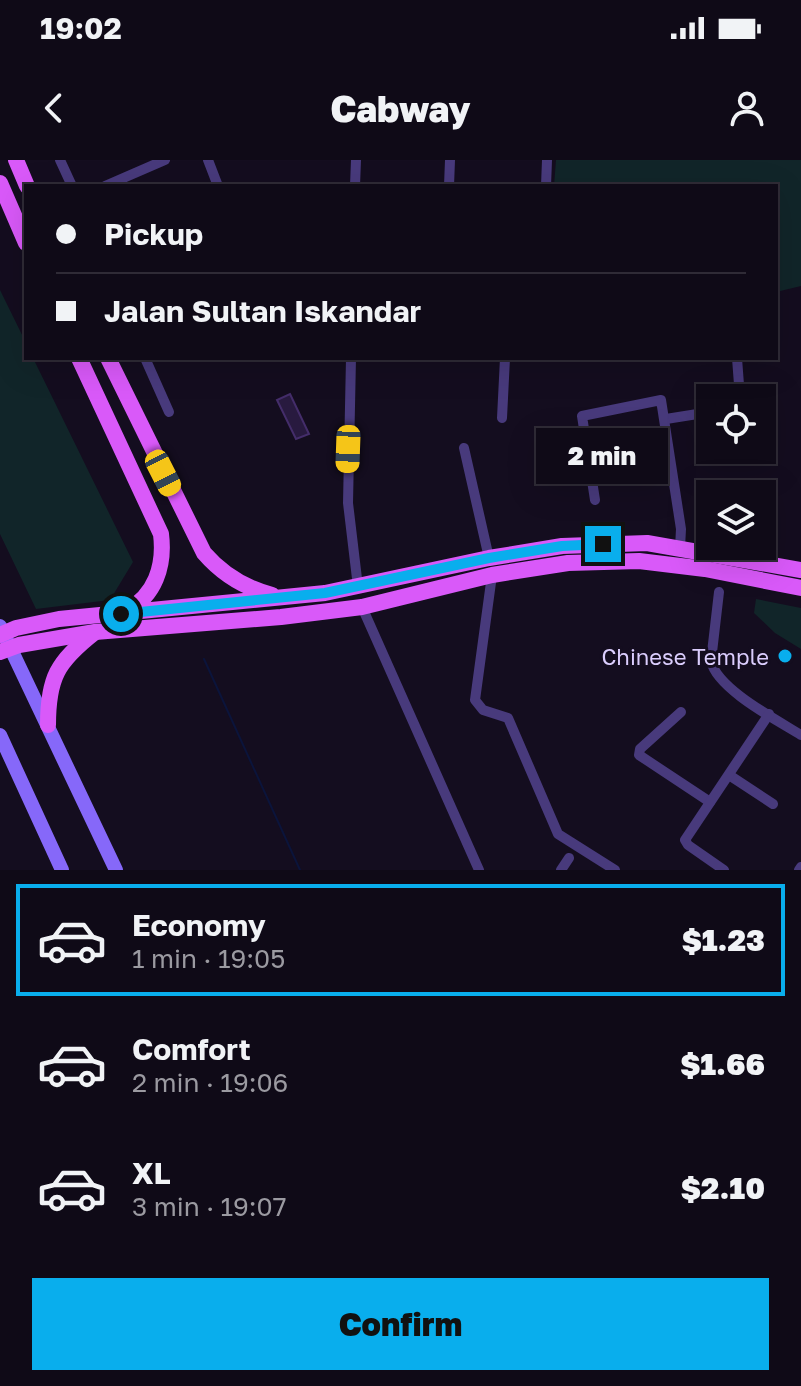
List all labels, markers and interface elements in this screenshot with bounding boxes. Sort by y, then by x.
text: 19:02 [40,10,122,46]
icon: back [32,86,76,130]
icon: person [725,86,769,130]
text: Cabway [330,87,471,130]
text: Pickup [104,216,203,252]
text: Jalan Sultan Iskandar [104,293,421,329]
map controls [696,384,776,560]
button: locate [696,384,776,464]
car [335,425,361,473]
callout: 2 min [537,428,669,484]
text: 2 min [568,440,636,471]
car [141,446,185,500]
button: layers [696,480,776,560]
route end [585,526,621,562]
route start [103,596,139,632]
place label: Chinese Temple [601,643,769,670]
marker: Chinese Temple [776,647,794,665]
icon: car [36,904,108,976]
text: Economy [132,907,266,943]
text: $1.23 [682,922,765,958]
text: 1 min · 19:05 [132,943,285,974]
icon: car [36,1028,108,1100]
text: Comfort [132,1031,251,1067]
text: $1.66 [680,1046,765,1082]
text: 2 min · 19:06 [132,1067,288,1098]
icon: car [36,1152,108,1224]
text: XL [132,1155,171,1191]
text: $2.10 [681,1170,765,1206]
text: 3 min · 19:07 [132,1191,287,1222]
button: Confirm [32,1278,769,1370]

